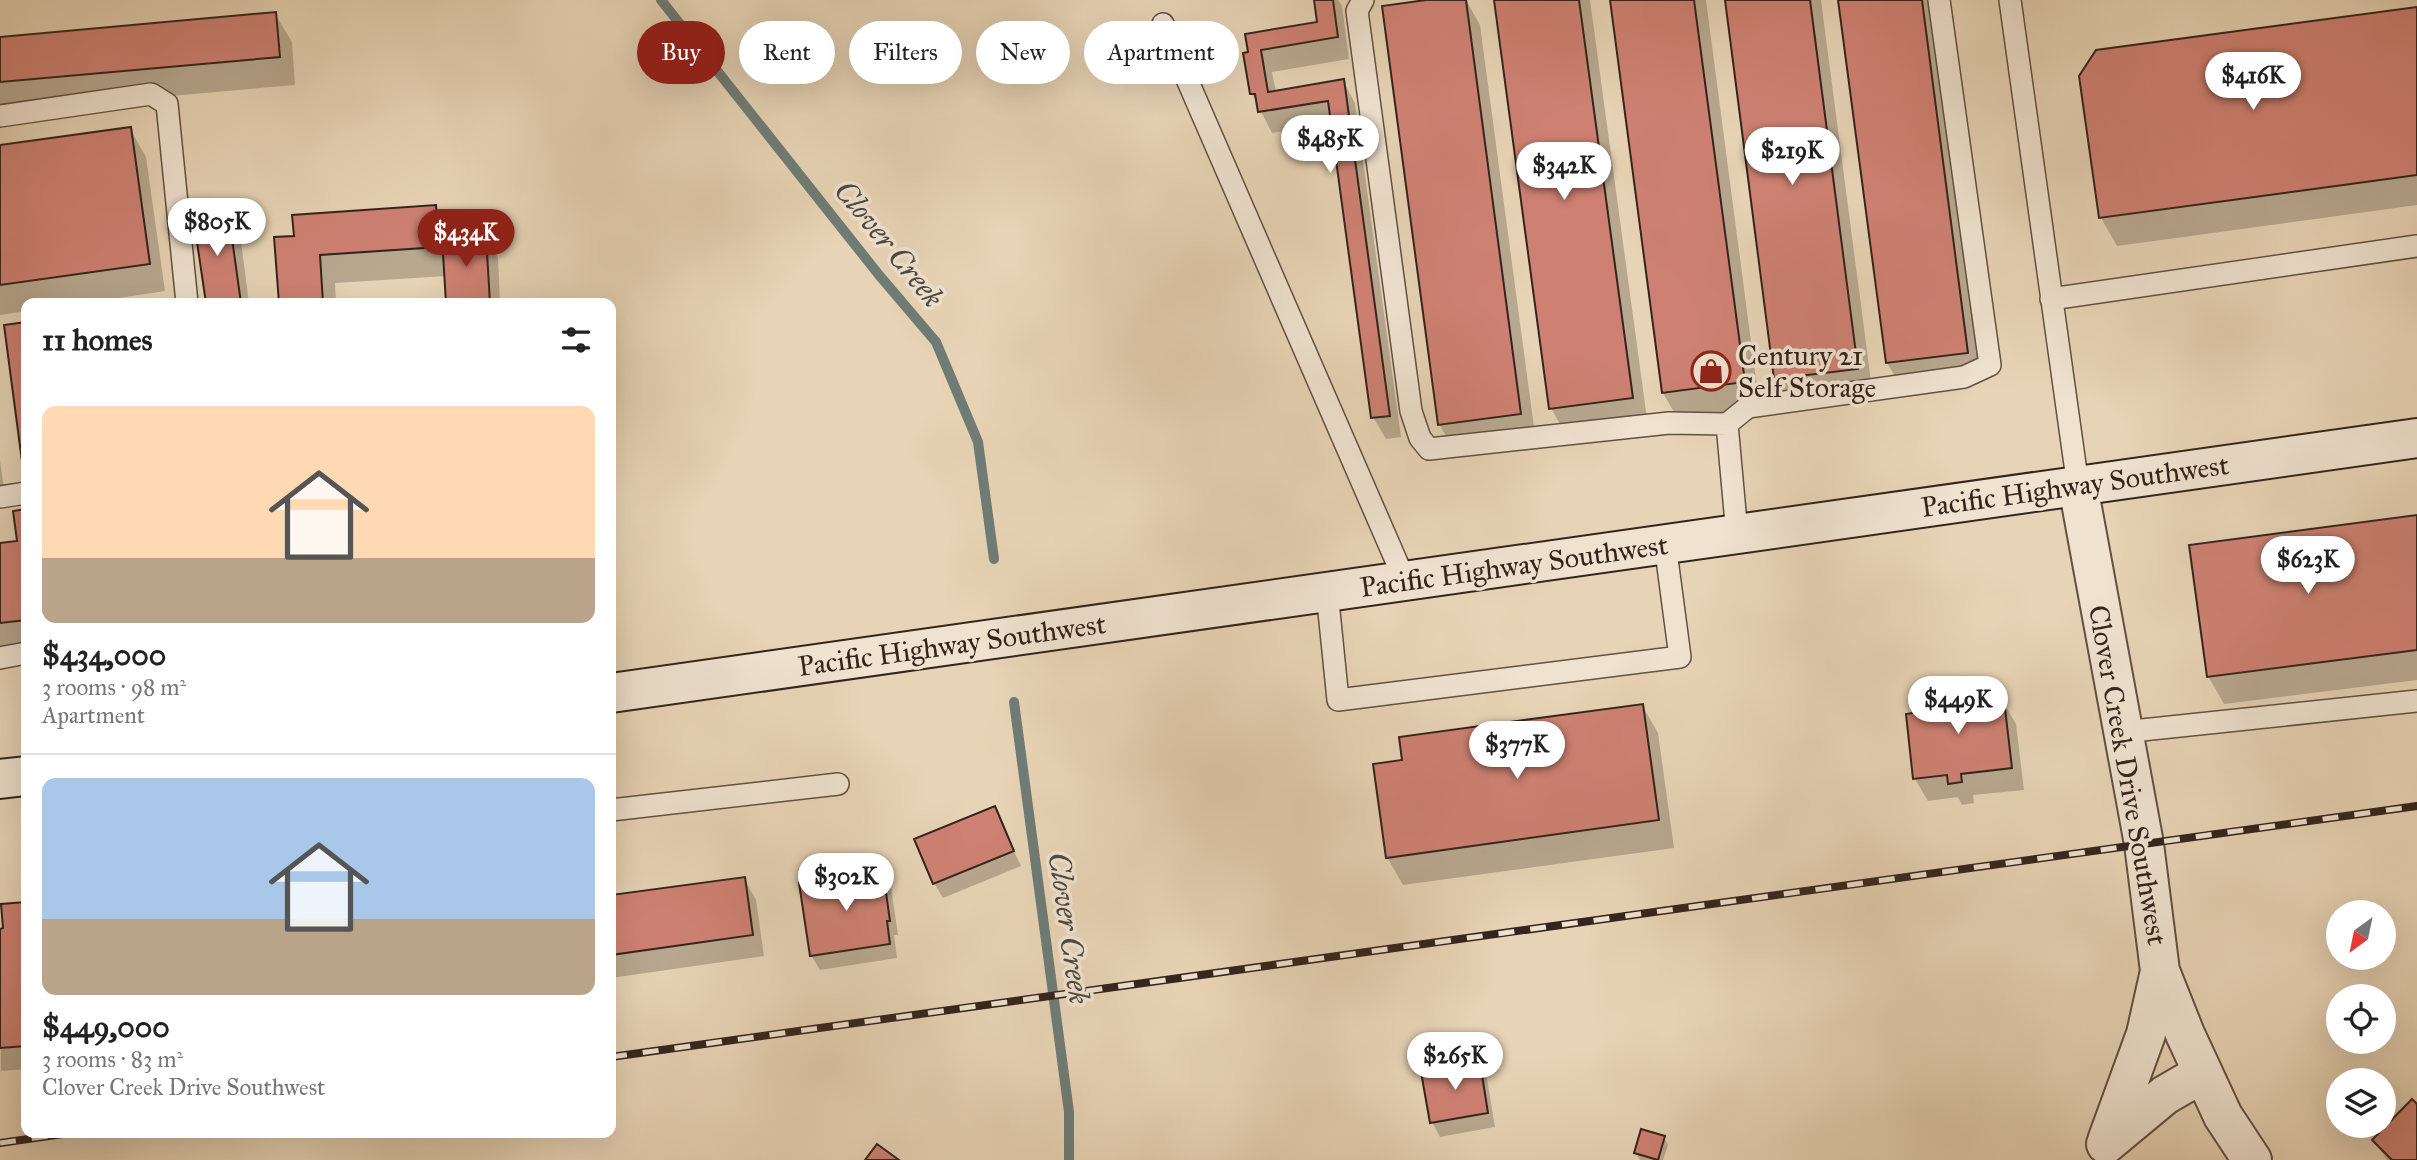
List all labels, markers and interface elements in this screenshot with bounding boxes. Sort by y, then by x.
chip: Buy [637,21,725,84]
chip: Rent [739,21,835,84]
chip: Filters [849,21,962,84]
chip: New [976,21,1070,84]
chip: Apartment [1084,21,1239,84]
pin: $416K [2204,52,2302,112]
text: $416K [2221,61,2285,89]
pin: $485K [1281,116,1379,175]
text: $485K [1297,124,1363,152]
pin: $219K [1743,128,1841,187]
text: $219K [1761,136,1823,164]
pin: $342K [1515,142,1613,202]
text: $342K [1532,151,1596,179]
water label: Clover Creek [827,173,951,315]
pin: $805K [168,198,266,258]
text: $805K [184,207,250,235]
pin: $434K [417,210,515,269]
text: $434K [434,218,498,246]
icon: filters [557,321,595,359]
text: 11 homes [42,322,153,358]
place label: Century 21 Self Storage [1738,338,1876,405]
shop icon: Century 21 Self Storage [1690,350,1732,392]
street label: Pacific Highway Southwest [1919,447,2231,525]
icon: home [256,452,382,578]
street label: Pacific Highway Southwest [1358,527,1670,605]
pin: $623K [2259,536,2357,596]
text: $623K [2277,545,2339,573]
street label: Clover Creek Drive Southwest [2081,602,2175,948]
street label: Pacific Highway Southwest [796,606,1108,684]
text: $434,000 [42,637,166,673]
text: 3 rooms · 98 m² [42,673,186,701]
pin: $449K [1909,676,2007,736]
text: $449K [1924,685,1992,713]
text: Apartment [42,701,145,729]
pin: $377K [1468,722,1566,781]
text: $377K [1485,730,1549,758]
icon: home [256,824,382,950]
water label: Clover Creek [1041,850,1097,1006]
pin: $302K [797,853,895,913]
text: $302K [814,862,878,890]
north arrow [2326,900,2396,970]
map controls [2326,900,2396,1138]
button: locate [2326,984,2396,1054]
text: $449,000 [42,1009,170,1045]
pin: $265K [1406,1032,1504,1092]
text: $265K [1423,1041,1487,1069]
text: 3 rooms · 83 m² [42,1045,183,1073]
button: layers [2326,1068,2396,1138]
text: Clover Creek Drive Southwest [42,1073,325,1101]

